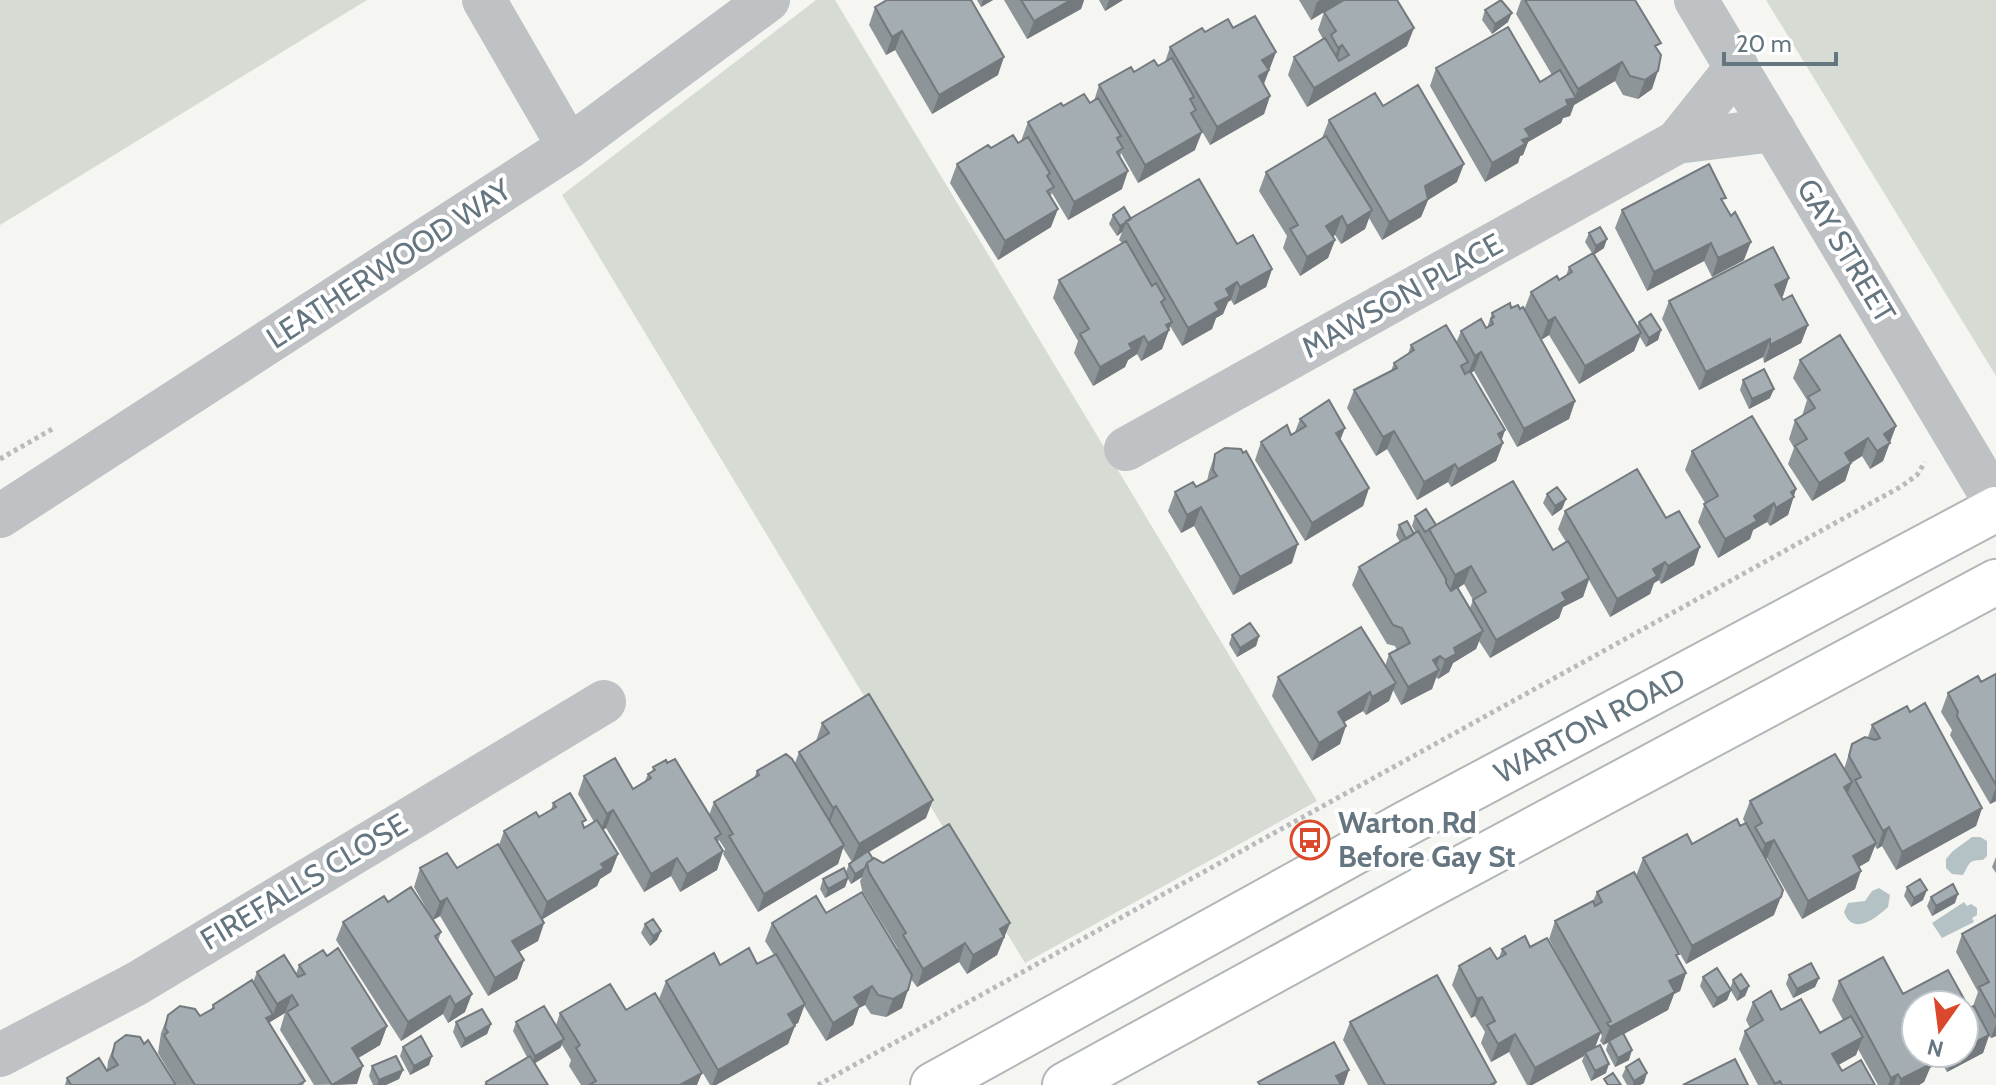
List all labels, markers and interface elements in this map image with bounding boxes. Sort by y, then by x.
scale bar [1724,16,1836,66]
text: 20 m [1736,29,1792,58]
street label: LEATHERWOOD WAY [259,170,519,356]
street label: GAY STREET [1789,172,1904,329]
street label: MAWSON PLACE [1295,225,1509,366]
street label: WARTON ROAD [1488,660,1692,791]
place label: Warton Rd Before Gay St [1338,804,1516,875]
street label: FIREFALLS CLOSE [193,805,414,958]
bus stop icon: Warton Rd Before Gay St [1289,819,1331,861]
north arrow [1900,989,1980,1069]
text: N [1924,1033,1946,1063]

